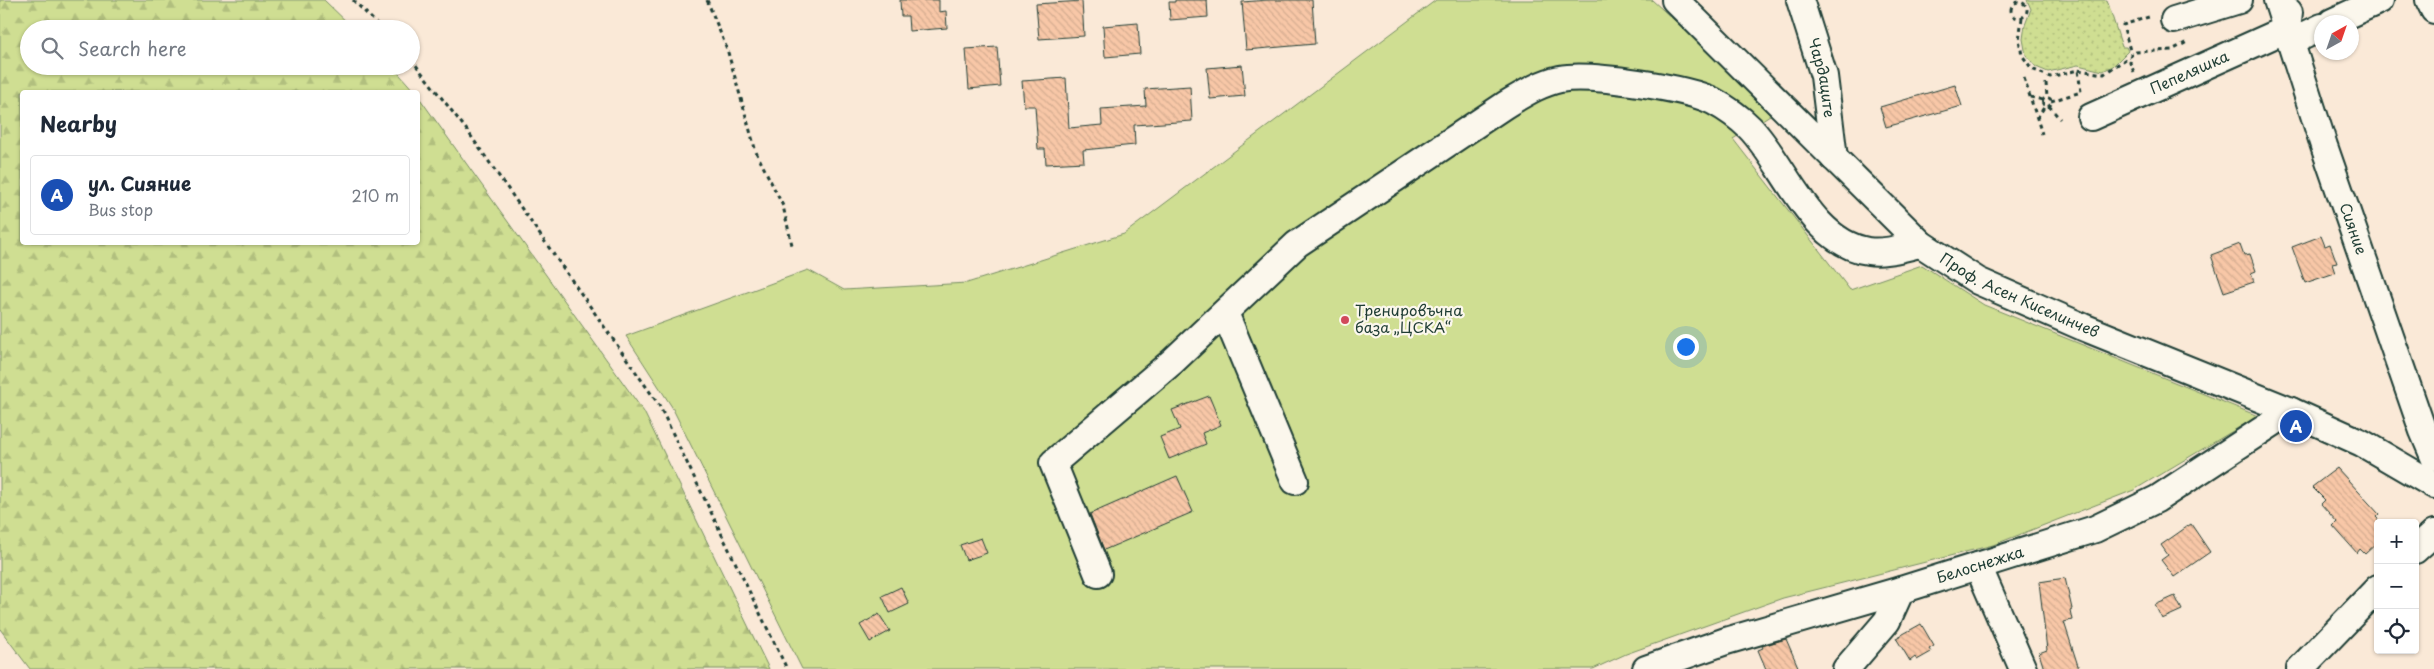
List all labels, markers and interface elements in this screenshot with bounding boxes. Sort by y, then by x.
north arrow [2314,15,2359,60]
search box [20,20,420,75]
icon: search [38,34,66,62]
text: Search here [78,34,187,62]
street label: Чардаците [1803,35,1842,119]
street label: Пепеляшка [2146,43,2233,99]
text: Nearby [40,107,117,139]
text: ул. Сияние [88,169,191,197]
text: A [51,183,63,207]
text: 210 m [351,183,399,207]
text: Bus stop [88,197,153,221]
street label: Сияние [2335,199,2374,257]
street label: Проф. Асен Киселинчев [1936,246,2103,343]
place label: Тренировъчна база „ЦСКА“ [1355,298,1463,338]
marker: Тренировъчна база „ЦСКА“ [1339,314,1351,326]
your location [1673,334,1699,360]
pin: A [2280,407,2312,445]
map controls [2374,519,2419,654]
button: + [2374,519,2419,564]
street label: Белоснежка [1933,539,2027,588]
button: − [2374,564,2419,609]
button: locate [2374,609,2419,654]

